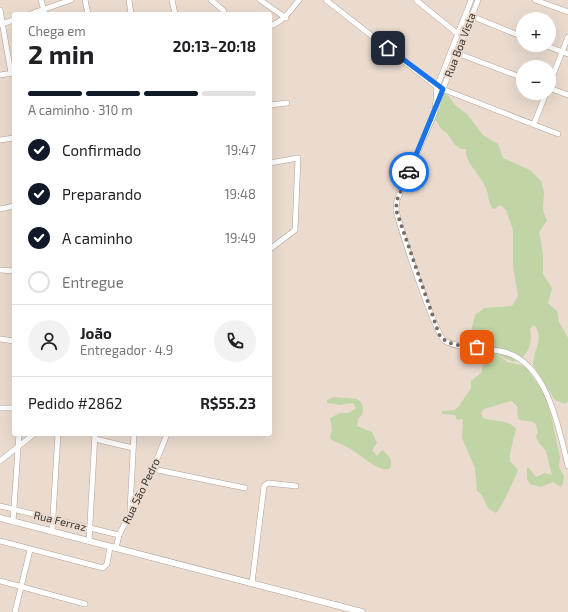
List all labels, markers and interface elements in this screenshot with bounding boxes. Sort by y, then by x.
street label: Rua Boa Vista [441,11,478,79]
map controls [516,12,556,100]
button: + [516,12,556,52]
text: Chega em [28,23,86,39]
pin [371,31,405,65]
text: 20:13–20:18 [173,37,256,55]
icon: home [377,37,399,59]
text: 2 min [28,38,94,69]
button: − [516,60,556,100]
text: A caminho · 310 m [28,102,133,118]
icon: check [28,139,50,161]
text: Confirmado [62,141,141,159]
text: 19:47 [226,142,256,158]
courier [389,152,429,192]
icon: car [398,161,420,183]
icon: check [28,183,50,205]
text: Preparando [62,185,142,203]
text: 19:48 [224,186,256,202]
icon: check [28,227,50,249]
text: A caminho [62,229,133,247]
text: 19:49 [225,230,256,246]
text: Entregue [62,273,124,291]
button: person [28,320,70,362]
button: phone [214,320,256,362]
text: João [80,324,112,342]
pin [460,330,494,364]
icon: bag [466,336,488,358]
text: Entregador · 4.9 [80,342,173,358]
text: Pedido #2862 [28,394,122,412]
text: R$55.23 [200,394,256,412]
street label: Rua São Pedro [119,456,162,526]
street label: Rua Ferraz [32,508,88,533]

